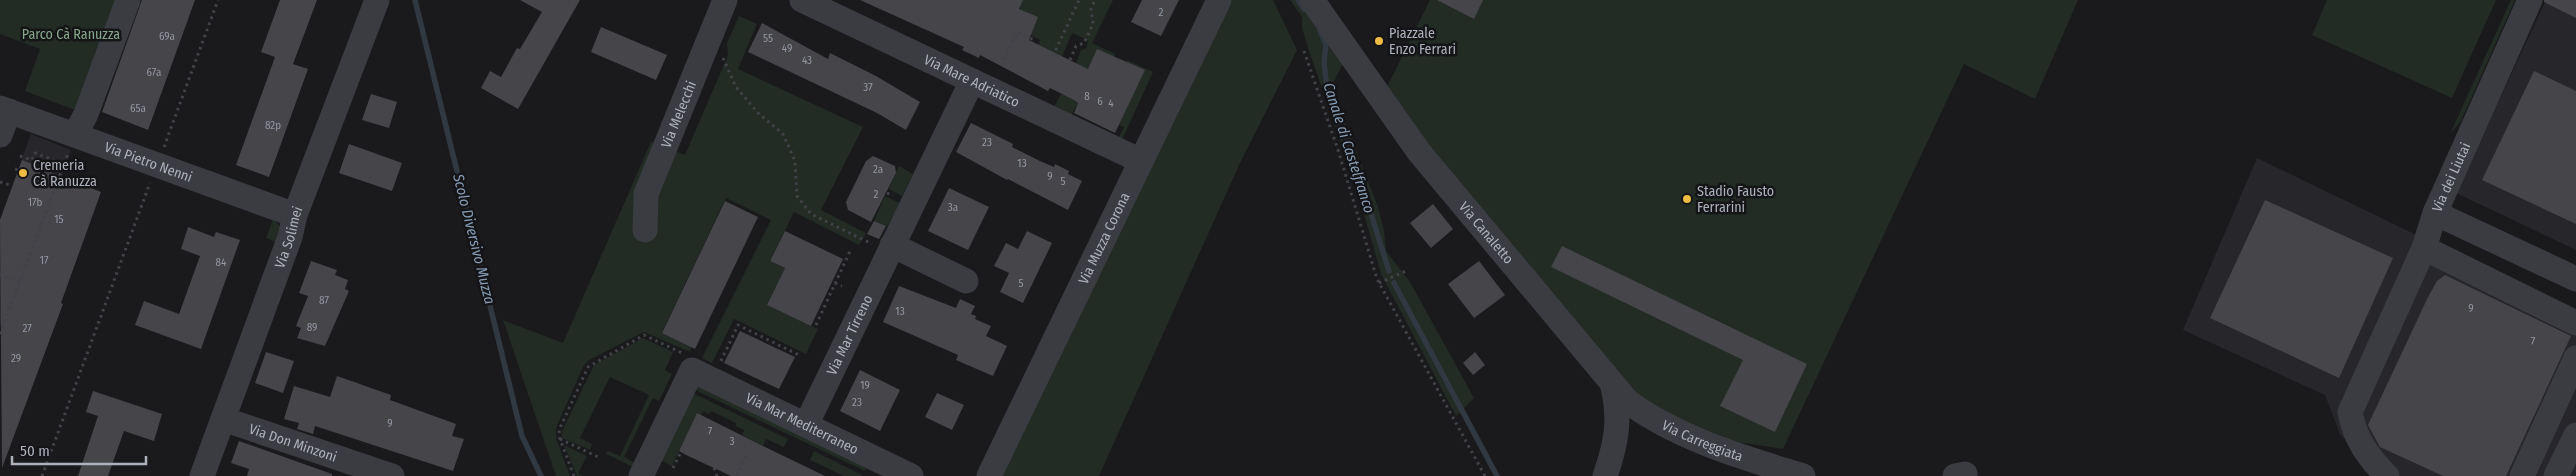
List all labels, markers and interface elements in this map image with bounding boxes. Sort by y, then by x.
house number: 2 [1159,6,1164,19]
place label: Piazzale Enzo Ferrari [1389,25,1456,58]
park label: Parco Cà Ranuzza [22,26,120,43]
house number: 69a [159,30,175,43]
house number: 55 [763,32,773,45]
marker: Piazzale Enzo Ferrari [1373,35,1385,47]
house number: 49 [782,42,792,55]
street label: Via Mare Adriatico [921,51,1022,111]
house number: 43 [802,54,812,67]
house number: 67a [147,66,161,79]
street label: Via Melecchi [657,78,700,150]
water label: Canale di Castelfranco [1319,80,1379,216]
house number: 37 [863,81,873,94]
house number: 8 [1084,90,1090,103]
house number: 6 [1097,95,1103,108]
house number: 4 [1108,97,1114,110]
house number: 65a [130,102,146,115]
house number: 82p [265,119,281,132]
house number: 23 [982,136,992,149]
street label: Via Pietro Nenni [102,138,195,186]
street label: Via dei Liutai [2428,140,2474,214]
place label: Cremeria Cà Ranuzza [33,157,97,190]
house number: 13 [1017,157,1027,170]
house number: 2a [873,163,883,176]
marker: Cremeria Cà Ranuzza [17,167,29,179]
house number: 9 [1047,170,1053,183]
water label: Scolo Diversivo Muzza [449,171,499,306]
house number: 5 [1060,175,1066,188]
place label: Stadio Fausto Ferrarini [1697,183,1774,216]
house number: 2 [874,188,879,201]
street label: Via Muzza Corona [1075,190,1133,287]
marker: Stadio Fausto Ferrarini [1681,193,1693,205]
house number: 17b [28,196,42,209]
street label: Via Canaletto [1456,198,1517,267]
house number: 3a [948,201,958,214]
street label: Via Solimei [271,204,306,270]
house number: 15 [54,213,64,226]
house number: 17 [40,254,49,267]
house number: 84 [216,256,227,269]
house number: 5 [1018,277,1024,290]
street label: Via Mar Tirreno [823,292,876,378]
house number: 87 [319,294,329,307]
house number: 9 [2468,302,2474,315]
house number: 13 [895,305,905,318]
house number: 89 [307,321,317,334]
house number: 27 [22,322,32,335]
house number: 7 [2531,335,2536,348]
house number: 29 [11,352,21,365]
house number: 19 [860,379,870,392]
street label: Via Mar Mediterraneo [743,389,861,458]
house number: 23 [852,396,862,409]
street label: Via Carreggiata [1659,416,1745,465]
house number: 9 [387,417,393,430]
street label: Via Don Minzoni [247,420,339,465]
house number: 7 [708,425,713,438]
scale bar [12,434,146,466]
house number: 3 [730,435,735,448]
text: 50 m [20,442,50,460]

